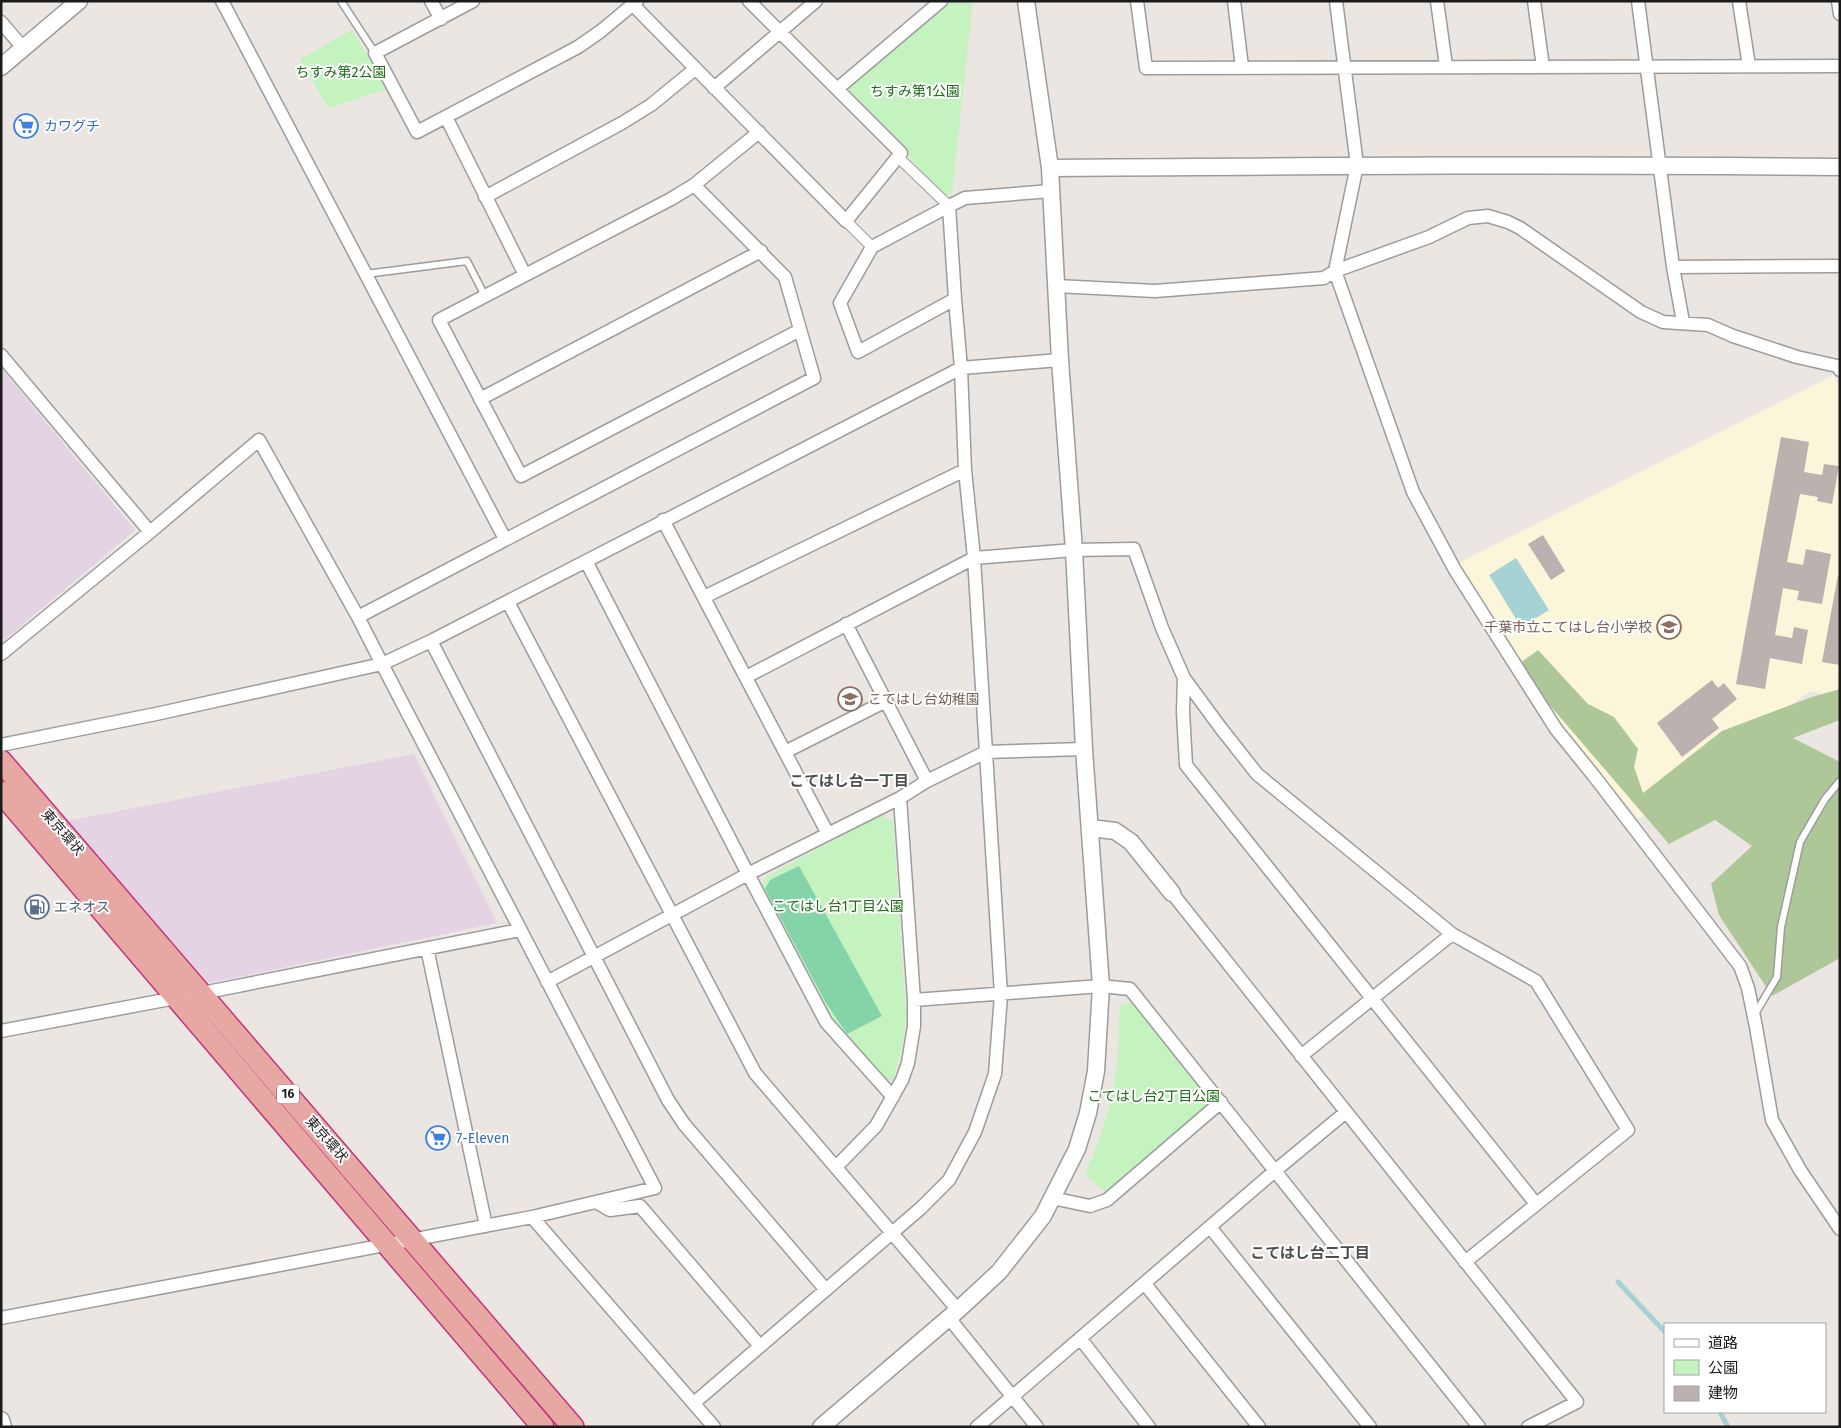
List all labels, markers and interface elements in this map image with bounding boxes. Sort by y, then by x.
park label: ちすみ第2公園 [296,64,386,81]
park label: ちすみ第1公園 [870,83,960,100]
supermarket icon: カワグチ [13,113,39,139]
place label: カワグチ [44,118,100,135]
school or university icon: 千葉市立こてはし台小学校 [1656,614,1682,640]
place label: 千葉市立こてはし台小学校 [1484,619,1652,636]
school or university icon: こてはし台幼稚園 [837,686,863,712]
place label: こてはし台幼稚園 [868,691,980,708]
district label: こてはし台一丁目 [789,772,909,790]
street label: 東京環状 [38,806,87,859]
fuel station icon: エネオス [24,894,50,920]
park label: こてはし台1丁目公園 [772,898,904,915]
place label: エネオス [54,899,110,916]
road number: 16 [277,1084,299,1104]
park label: こてはし台2丁目公園 [1088,1088,1220,1105]
street label: 東京環状 [302,1113,351,1166]
supermarket icon: 7-Eleven [425,1125,451,1151]
place label: 7-Eleven [456,1130,510,1147]
district label: こてはし台二丁目 [1250,1244,1370,1262]
legend [1664,1323,1826,1413]
text: 道路 [1708,1334,1738,1352]
text: 公園 [1708,1359,1738,1377]
text: 建物 [1708,1384,1738,1402]

